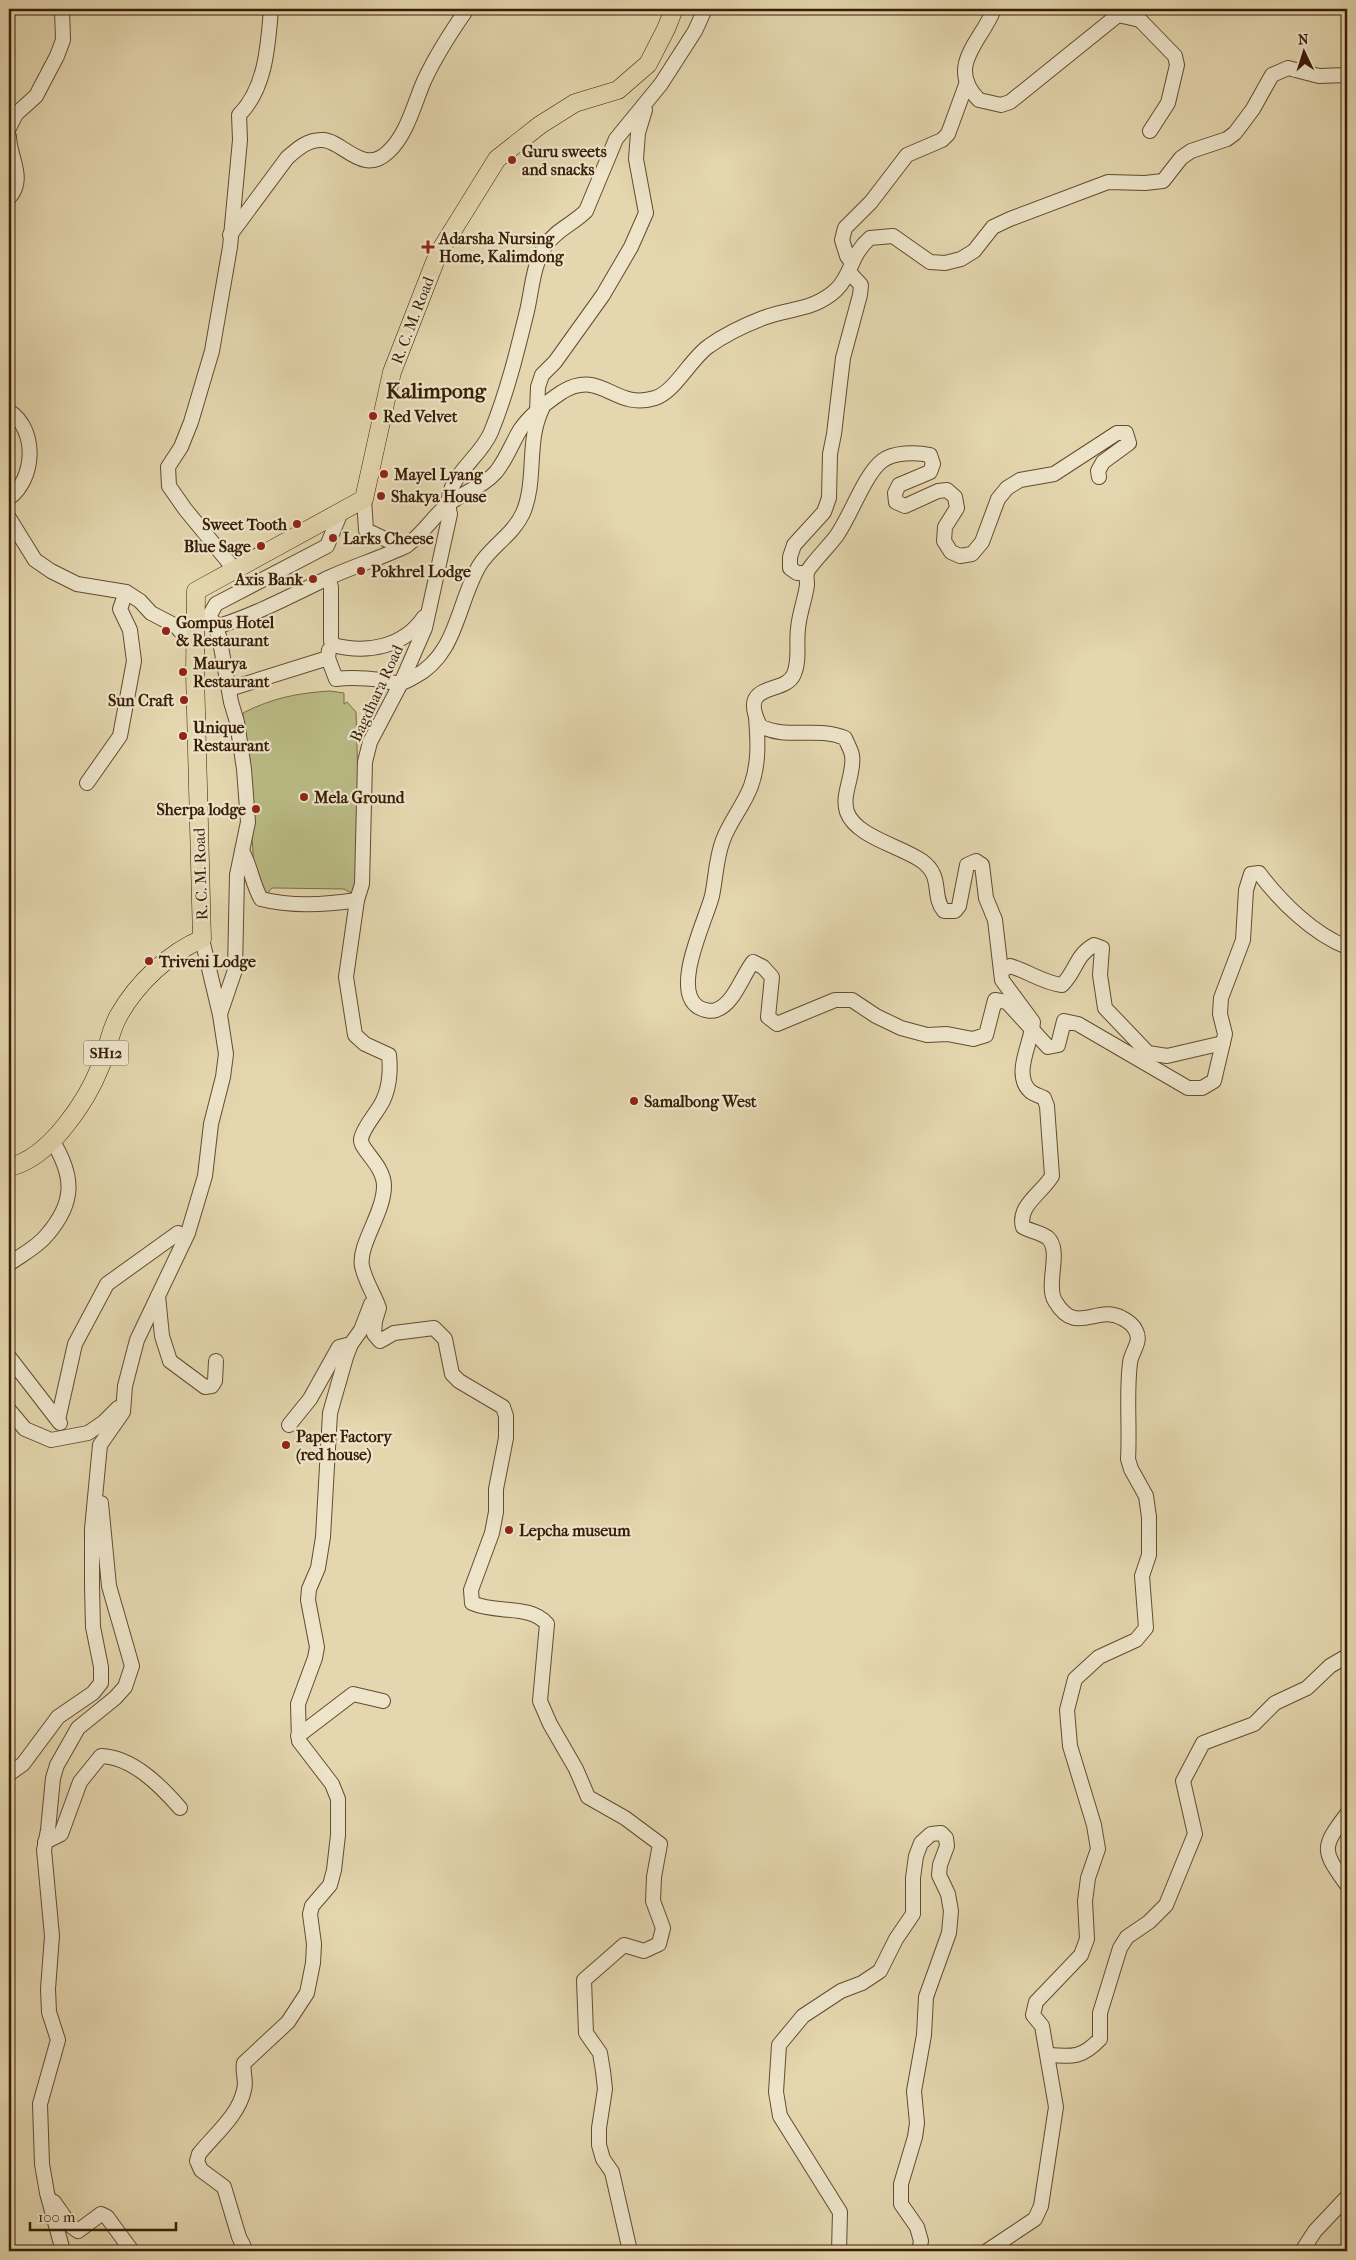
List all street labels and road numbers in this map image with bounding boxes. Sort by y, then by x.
street label: R. C. M. Road [387,273,438,367]
street label: Bagdhara Road [346,642,407,745]
street label: R. C. M. Road [189,827,212,921]
road number: SH12 [84,1040,128,1066]

